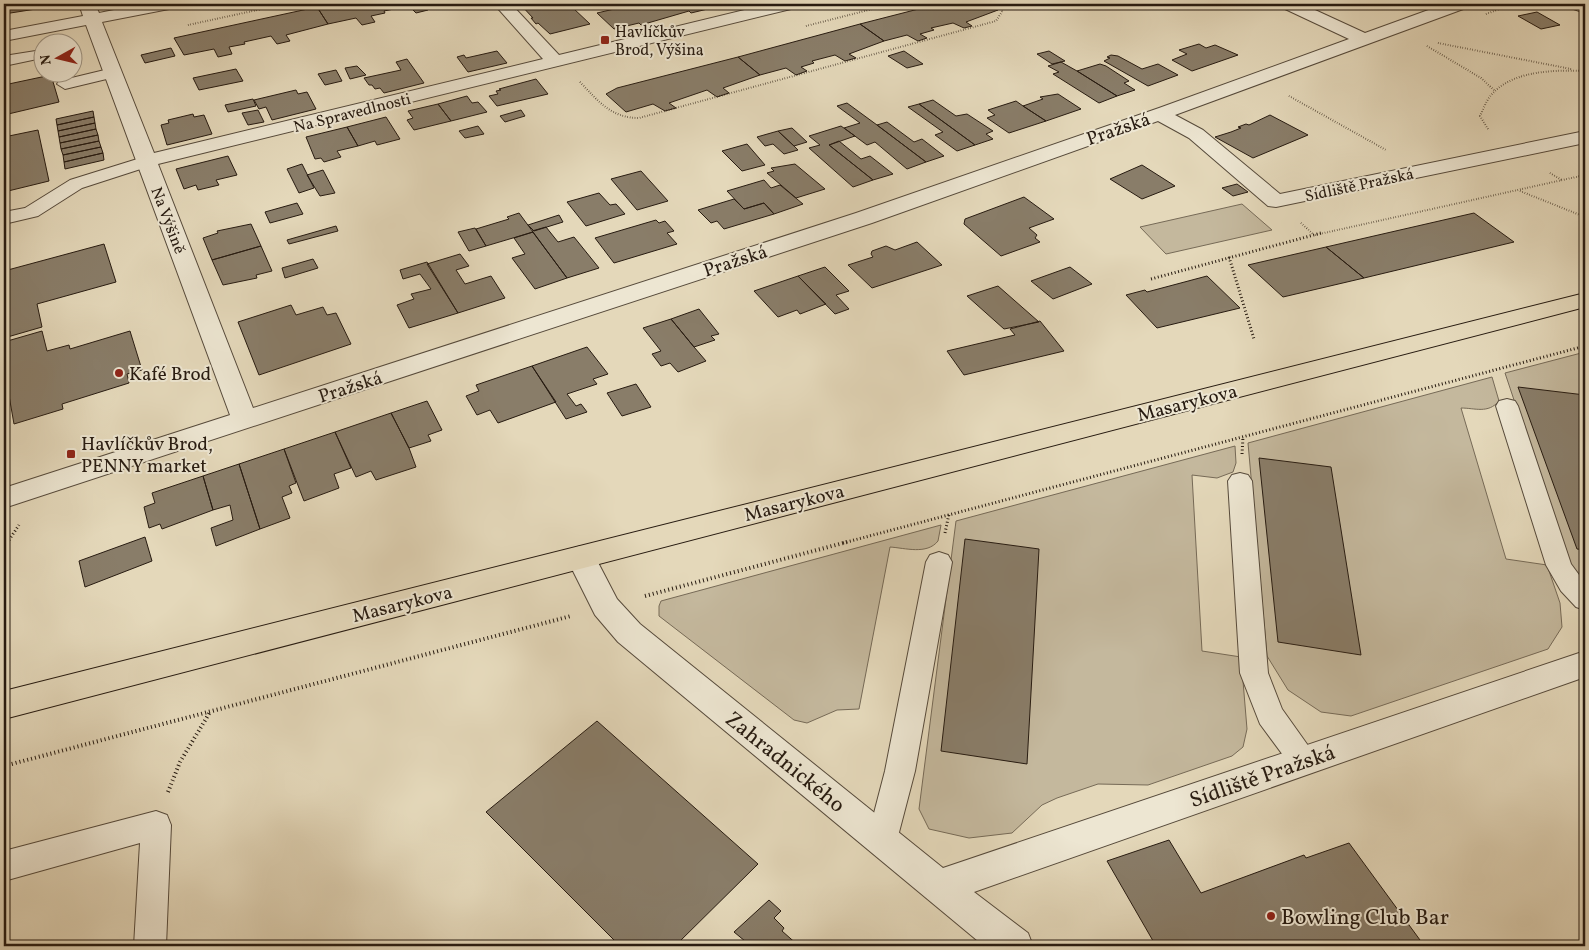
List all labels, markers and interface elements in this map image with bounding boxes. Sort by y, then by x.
place label: Havlíčkův Brod, Výšina [615,22,704,62]
north arrow [32,32,82,82]
marker: Havlíčkův Brod, Výšina [599,34,611,46]
text: N [36,53,57,66]
street label: Na Spravedlnosti [291,89,414,139]
street label: Pražská [1083,107,1154,153]
street label: Sídliště Pražská [1303,164,1416,208]
street label: Na Výšině [144,184,190,257]
street label: Pražská [700,239,771,284]
place label: Kafé Brod [129,362,211,388]
street label: Pražská [315,365,386,410]
marker: Kafé Brod [113,367,125,379]
street label: Masarykova [1135,379,1240,429]
place label: Havlíčkův Brod, PENNY market [81,432,213,480]
marker: Havlíčkův Brod, PENNY market [65,448,77,460]
street label: Masarykova [742,479,847,529]
street label: Masarykova [350,580,455,630]
street label: Zahradnického [718,705,851,821]
street label: Sídliště Pražská [1186,738,1340,817]
place label: Bowling Club Bar [1281,903,1449,934]
marker: Bowling Club Bar [1265,910,1277,922]

